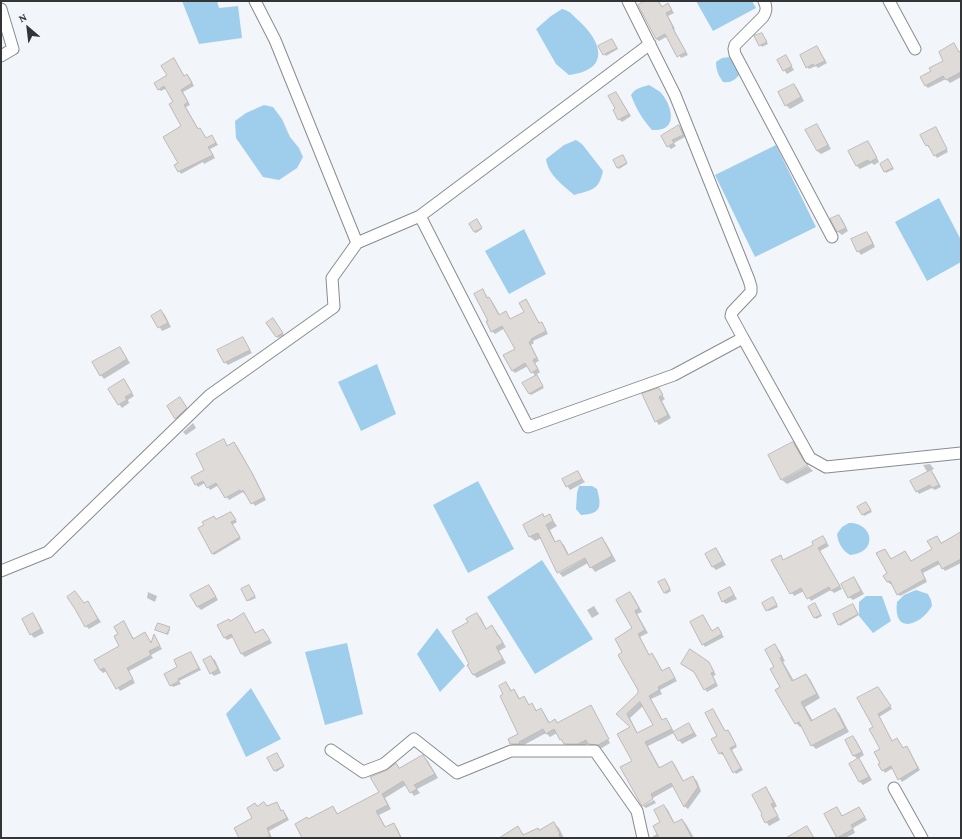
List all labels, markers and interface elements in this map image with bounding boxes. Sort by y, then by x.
north arrow [8,8,48,48]
text: N [16,10,28,24]

